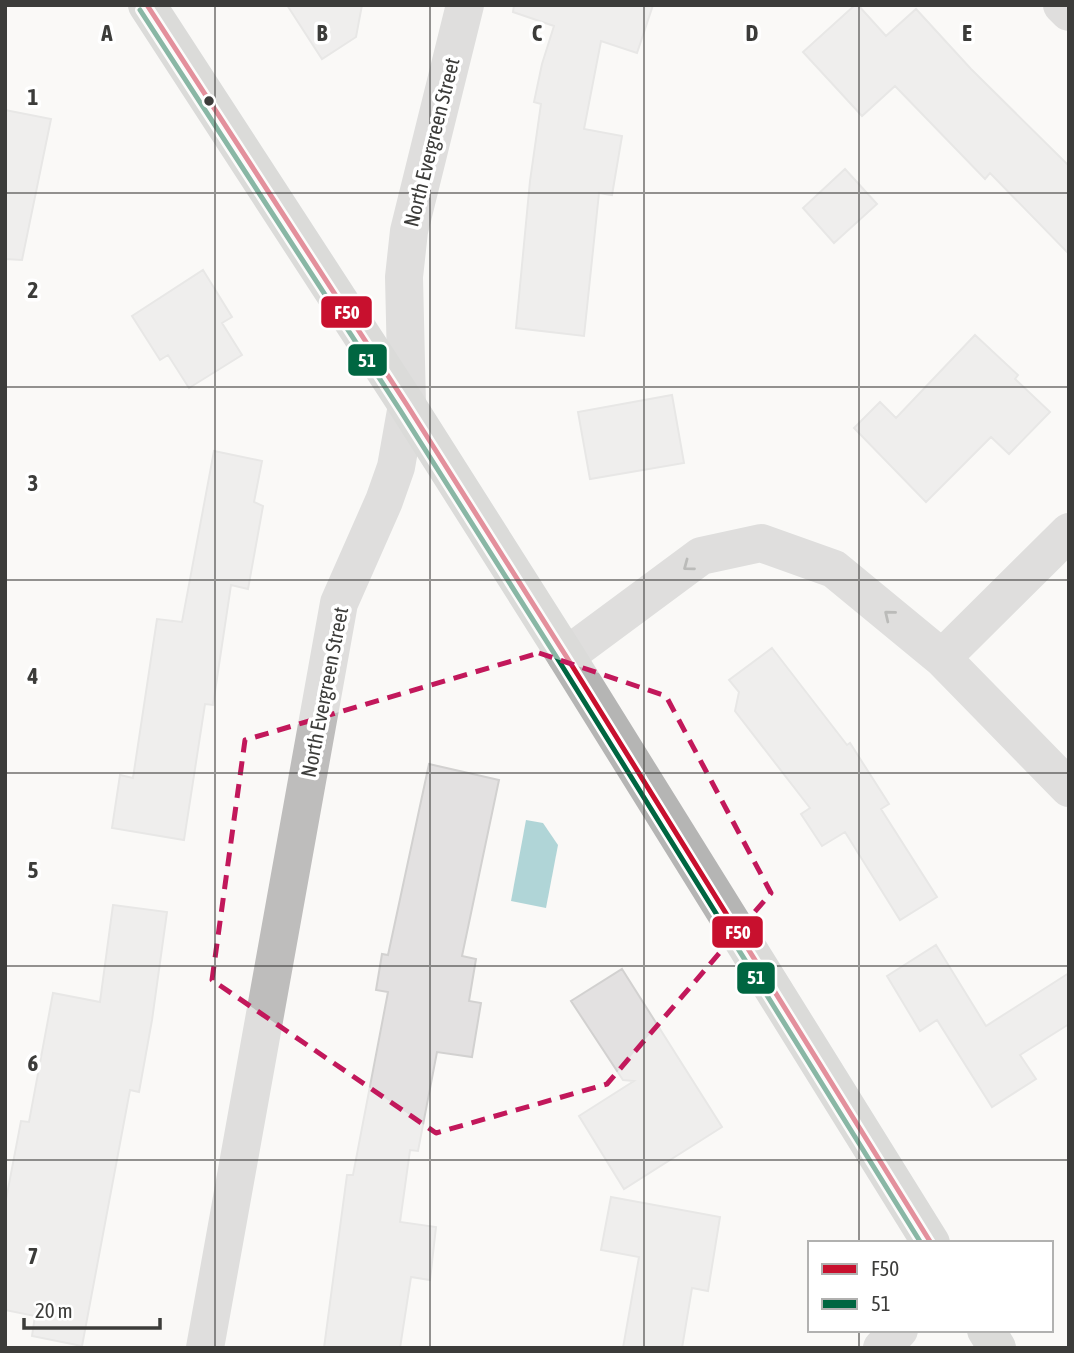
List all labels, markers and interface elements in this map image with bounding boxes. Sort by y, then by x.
text: A [100,20,113,46]
text: B [317,20,328,46]
text: C [532,20,543,46]
text: D [746,20,759,46]
text: E [962,20,972,46]
street label: North Evergreen Street [398,55,464,229]
text: 1 [28,84,39,110]
unlabelled marker [202,94,216,108]
text: 2 [28,277,38,303]
line badge: F50 [320,295,373,329]
text: F50 [334,301,360,323]
line badge: 51 [347,343,388,377]
text: 51 [358,349,376,371]
text: 3 [28,470,38,496]
one-way arrow [683,558,696,571]
street label: North Evergreen Street [296,605,352,779]
one-way arrow [885,610,897,623]
text: 4 [27,663,39,689]
text: 5 [28,857,39,883]
line badge: F50 [711,915,764,949]
text: F50 [725,921,751,943]
line badge: 51 [736,961,776,995]
text: 51 [747,966,765,988]
text: 6 [28,1050,39,1076]
legend [808,1241,1053,1332]
text: 7 [28,1243,38,1269]
text: F50 [871,1256,899,1280]
scale bar [24,1286,161,1330]
text: 51 [871,1291,891,1315]
text: 20 m [35,1298,73,1322]

